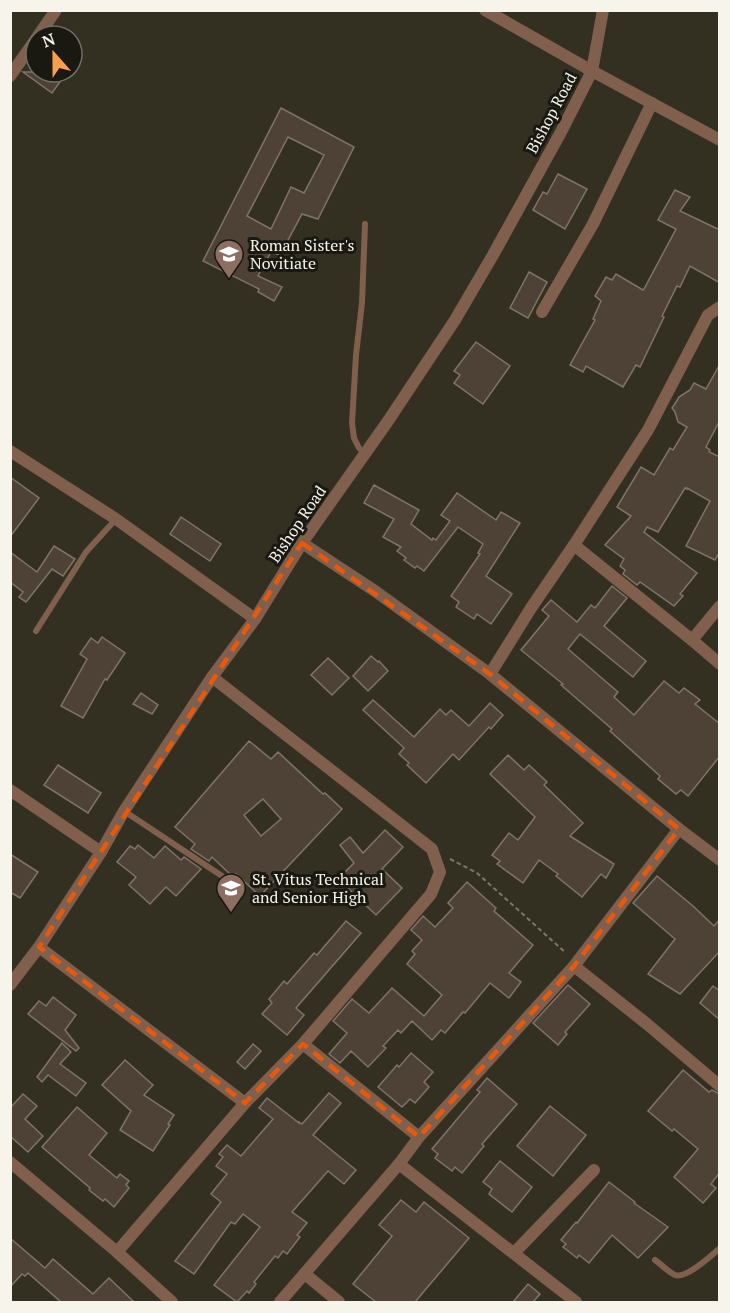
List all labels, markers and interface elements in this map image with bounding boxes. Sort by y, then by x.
north arrow [24,24,84,84]
text: N [39,28,58,52]
street label: Bishop Road [521,69,582,157]
place label: Roman Sister's Novitiate [250,234,355,274]
school or university icon: Roman Sister's Novitiate [213,238,245,280]
street label: Bishop Road [263,481,331,567]
place label: St. Vitus Technical and Senior High [252,868,384,908]
school or university icon: St. Vitus Technical and Senior High [215,872,247,914]

